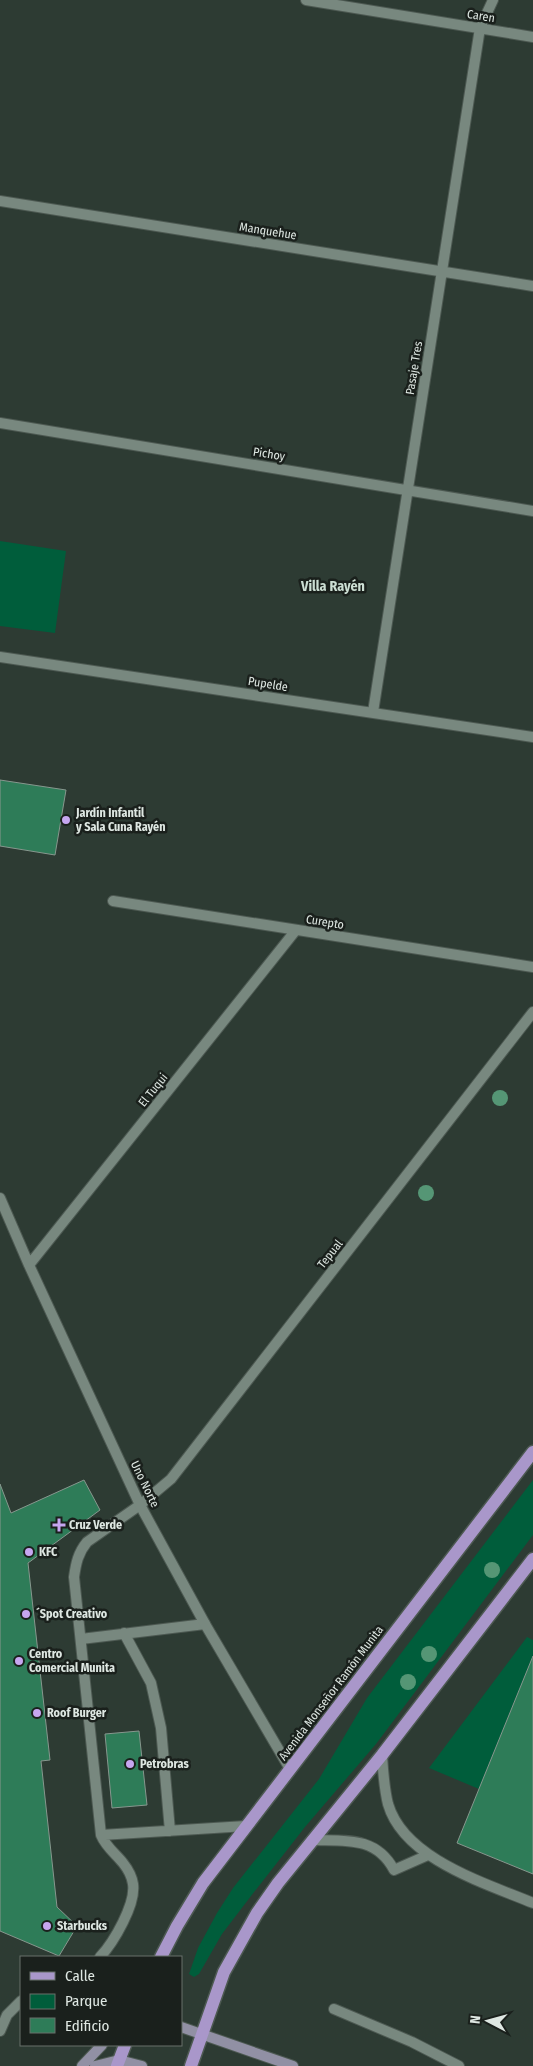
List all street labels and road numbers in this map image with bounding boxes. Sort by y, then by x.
street label: Caren [466,7,496,25]
street label: Manquehue [238,220,298,242]
street label: Pasaje Tres [403,340,425,396]
street label: Pichoy [252,445,287,464]
street label: Pupelde [247,674,289,694]
street label: Curepto [305,912,345,932]
street label: El Tuqui [135,1071,171,1109]
street label: Tepual [315,1237,345,1271]
street label: Uno Norte [128,1458,162,1510]
street label: Avenida Monseñor Ramón Munita [276,1623,386,1763]

